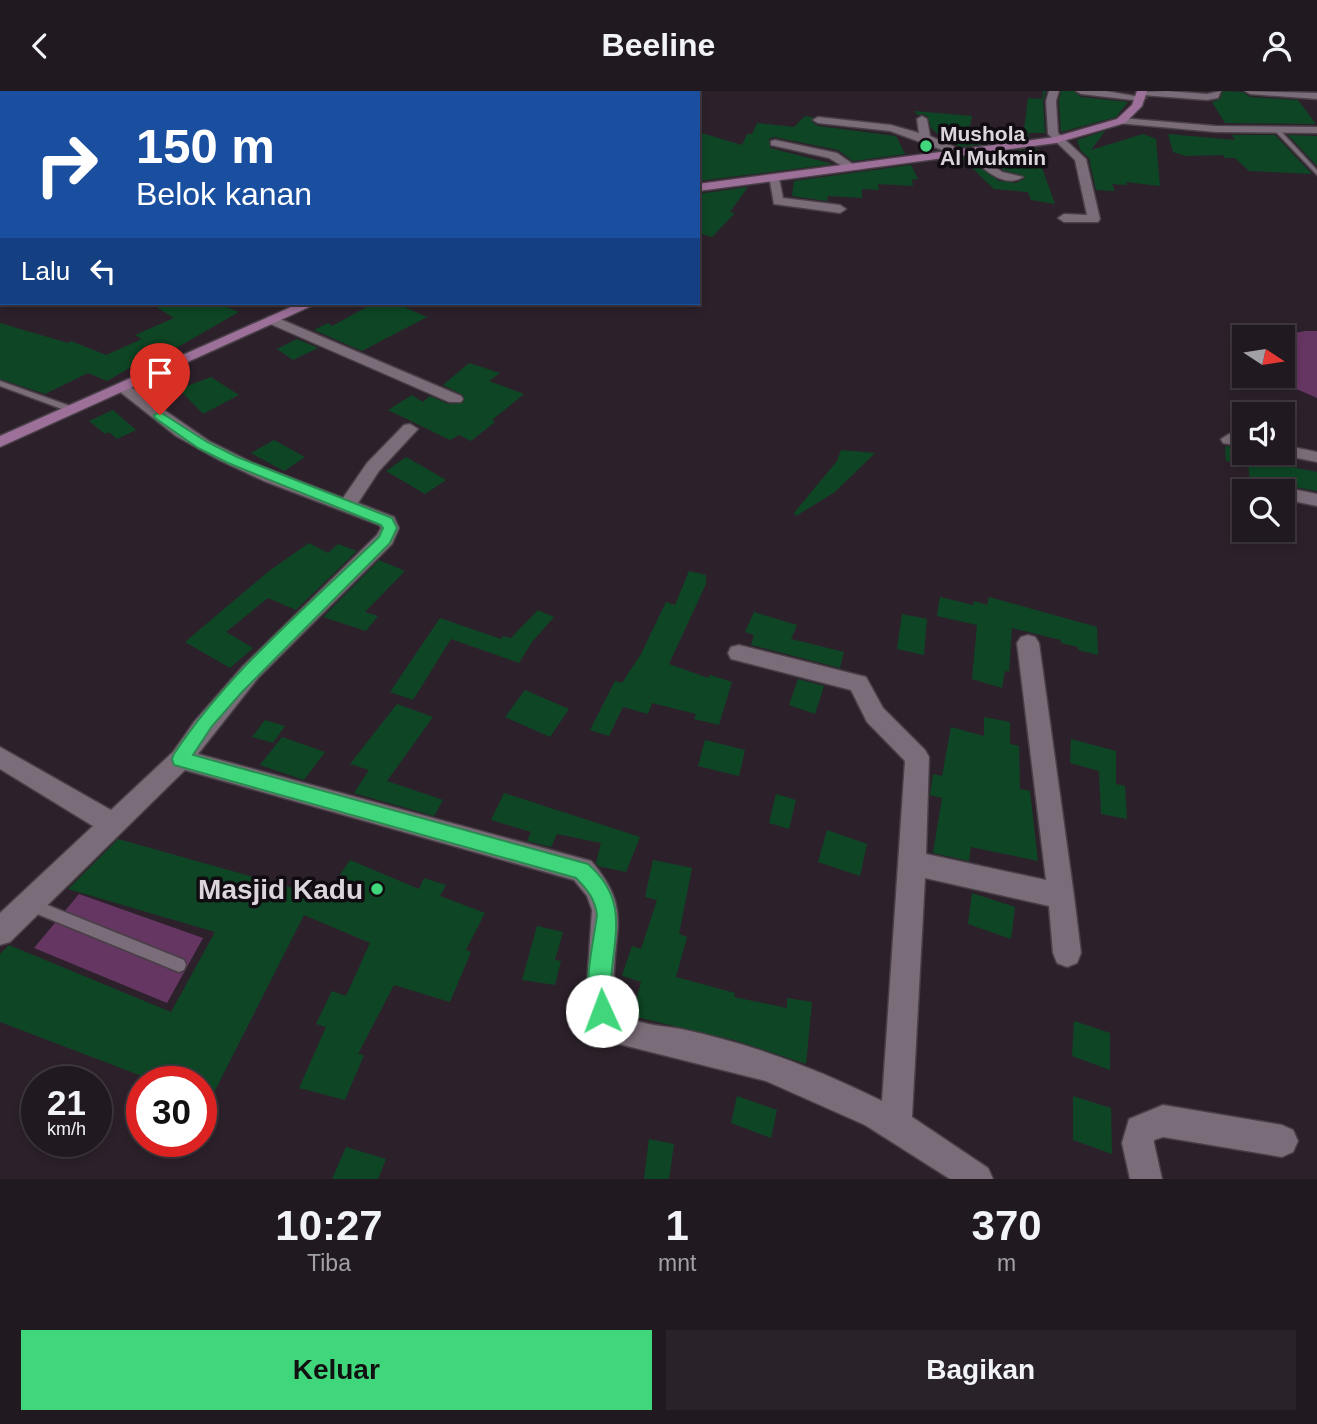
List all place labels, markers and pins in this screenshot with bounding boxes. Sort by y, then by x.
place label: Mushola Al Mukmin [940,122,1046,169]
marker: Mushola Al Mukmin [918,138,934,154]
pin [130,343,190,415]
place label: Masjid Kadu [198,874,363,905]
marker: Masjid Kadu [369,881,385,897]

